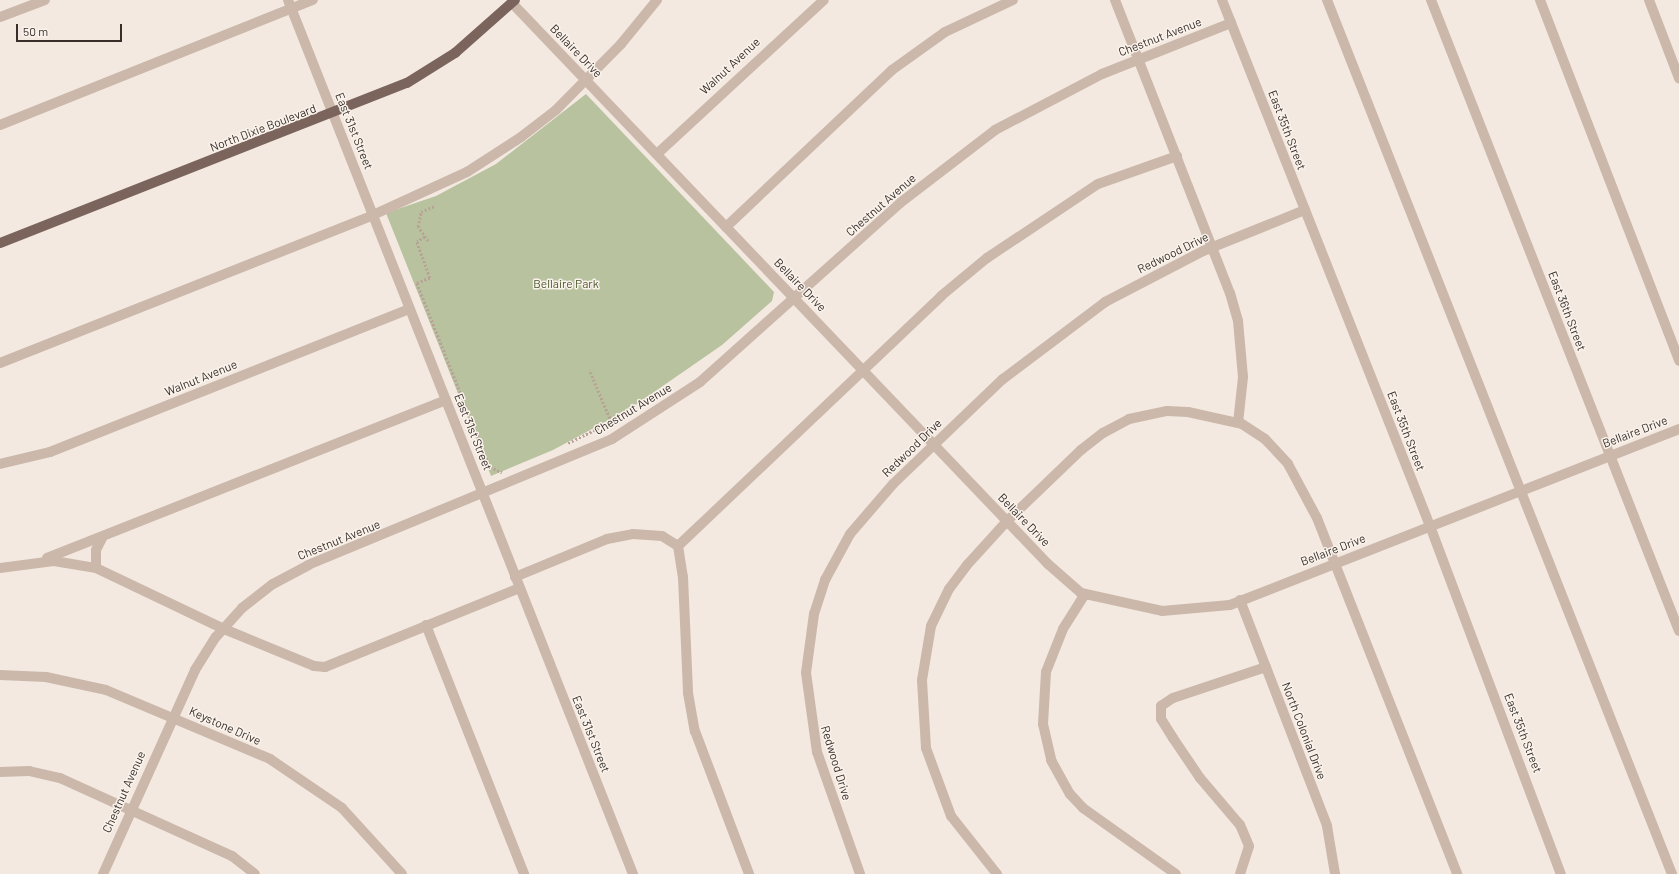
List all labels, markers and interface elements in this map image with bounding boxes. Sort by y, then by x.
street label: Chestnut Avenue [1116,15,1204,59]
scale bar [18,16,124,42]
street label: Bellaire Drive [547,21,605,81]
text: 50 m [23,24,48,38]
street label: Walnut Avenue [697,35,763,97]
street label: East 35th Street [1265,88,1309,172]
street label: East 31st Street [332,91,376,171]
street label: North Dixie Boulevard [208,101,318,155]
street label: Chestnut Avenue [843,171,919,239]
street label: Redwood Drive [1135,230,1211,276]
street label: Bellaire Drive [771,255,829,315]
street label: East 36th Street [1545,269,1589,353]
park label: Bellaire Park [533,277,599,291]
street label: Walnut Avenue [163,357,239,399]
street label: Chestnut Avenue [592,380,674,438]
street label: East 35th Street [1384,389,1428,473]
street label: East 31st Street [451,392,495,472]
street label: Bellaire Drive [1600,413,1670,451]
street label: Redwood Drive [879,416,945,480]
street label: Bellaire Drive [995,490,1053,550]
street label: Chestnut Avenue [296,517,382,563]
street label: Bellaire Drive [1298,531,1368,569]
street label: North Colonial Drive [1279,680,1329,782]
street label: East 35th Street [1501,691,1545,775]
street label: East 31st Street [569,694,613,774]
street label: Keystone Drive [187,704,263,748]
street label: Redwood Drive [818,724,854,802]
street label: Chestnut Avenue [100,749,148,835]

